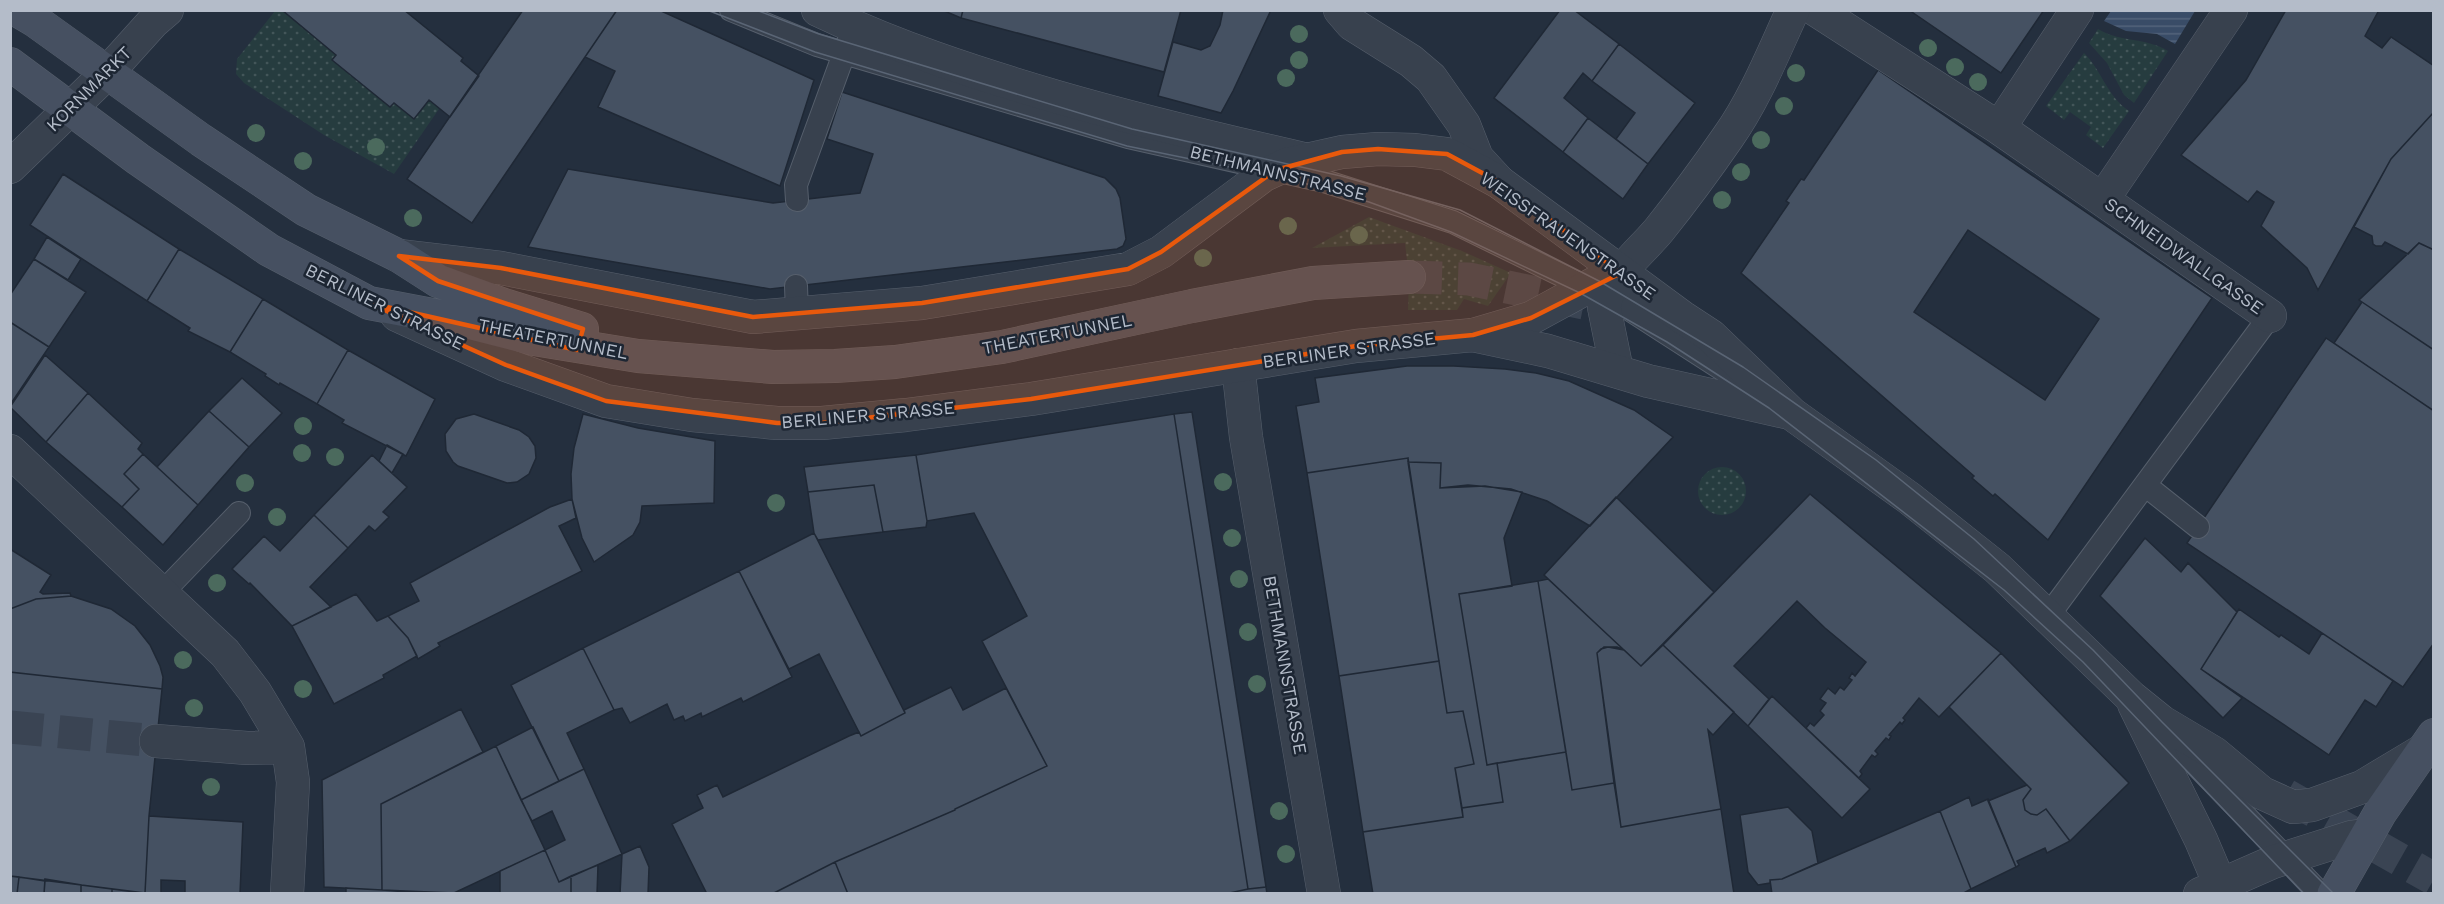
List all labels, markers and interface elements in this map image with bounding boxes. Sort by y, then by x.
street label: KORNMARKT [42,42,136,136]
street label: BETHMANNSTRASSE [1188,140,1369,205]
street label: WEISSFRAUENSTRASSE [1477,167,1660,304]
street label: SCHNEIDWALLGASSE [2101,193,2268,318]
street label: BERLINER STRASSE [302,259,468,354]
street label: THEATERTUNNEL [980,309,1134,358]
street label: THEATERTUNNEL [476,314,630,363]
street label: BERLINER STRASSE [1261,327,1437,372]
street label: BERLINER STRASSE [780,396,956,433]
street label: BETHMANNSTRASSE [1259,574,1312,756]

